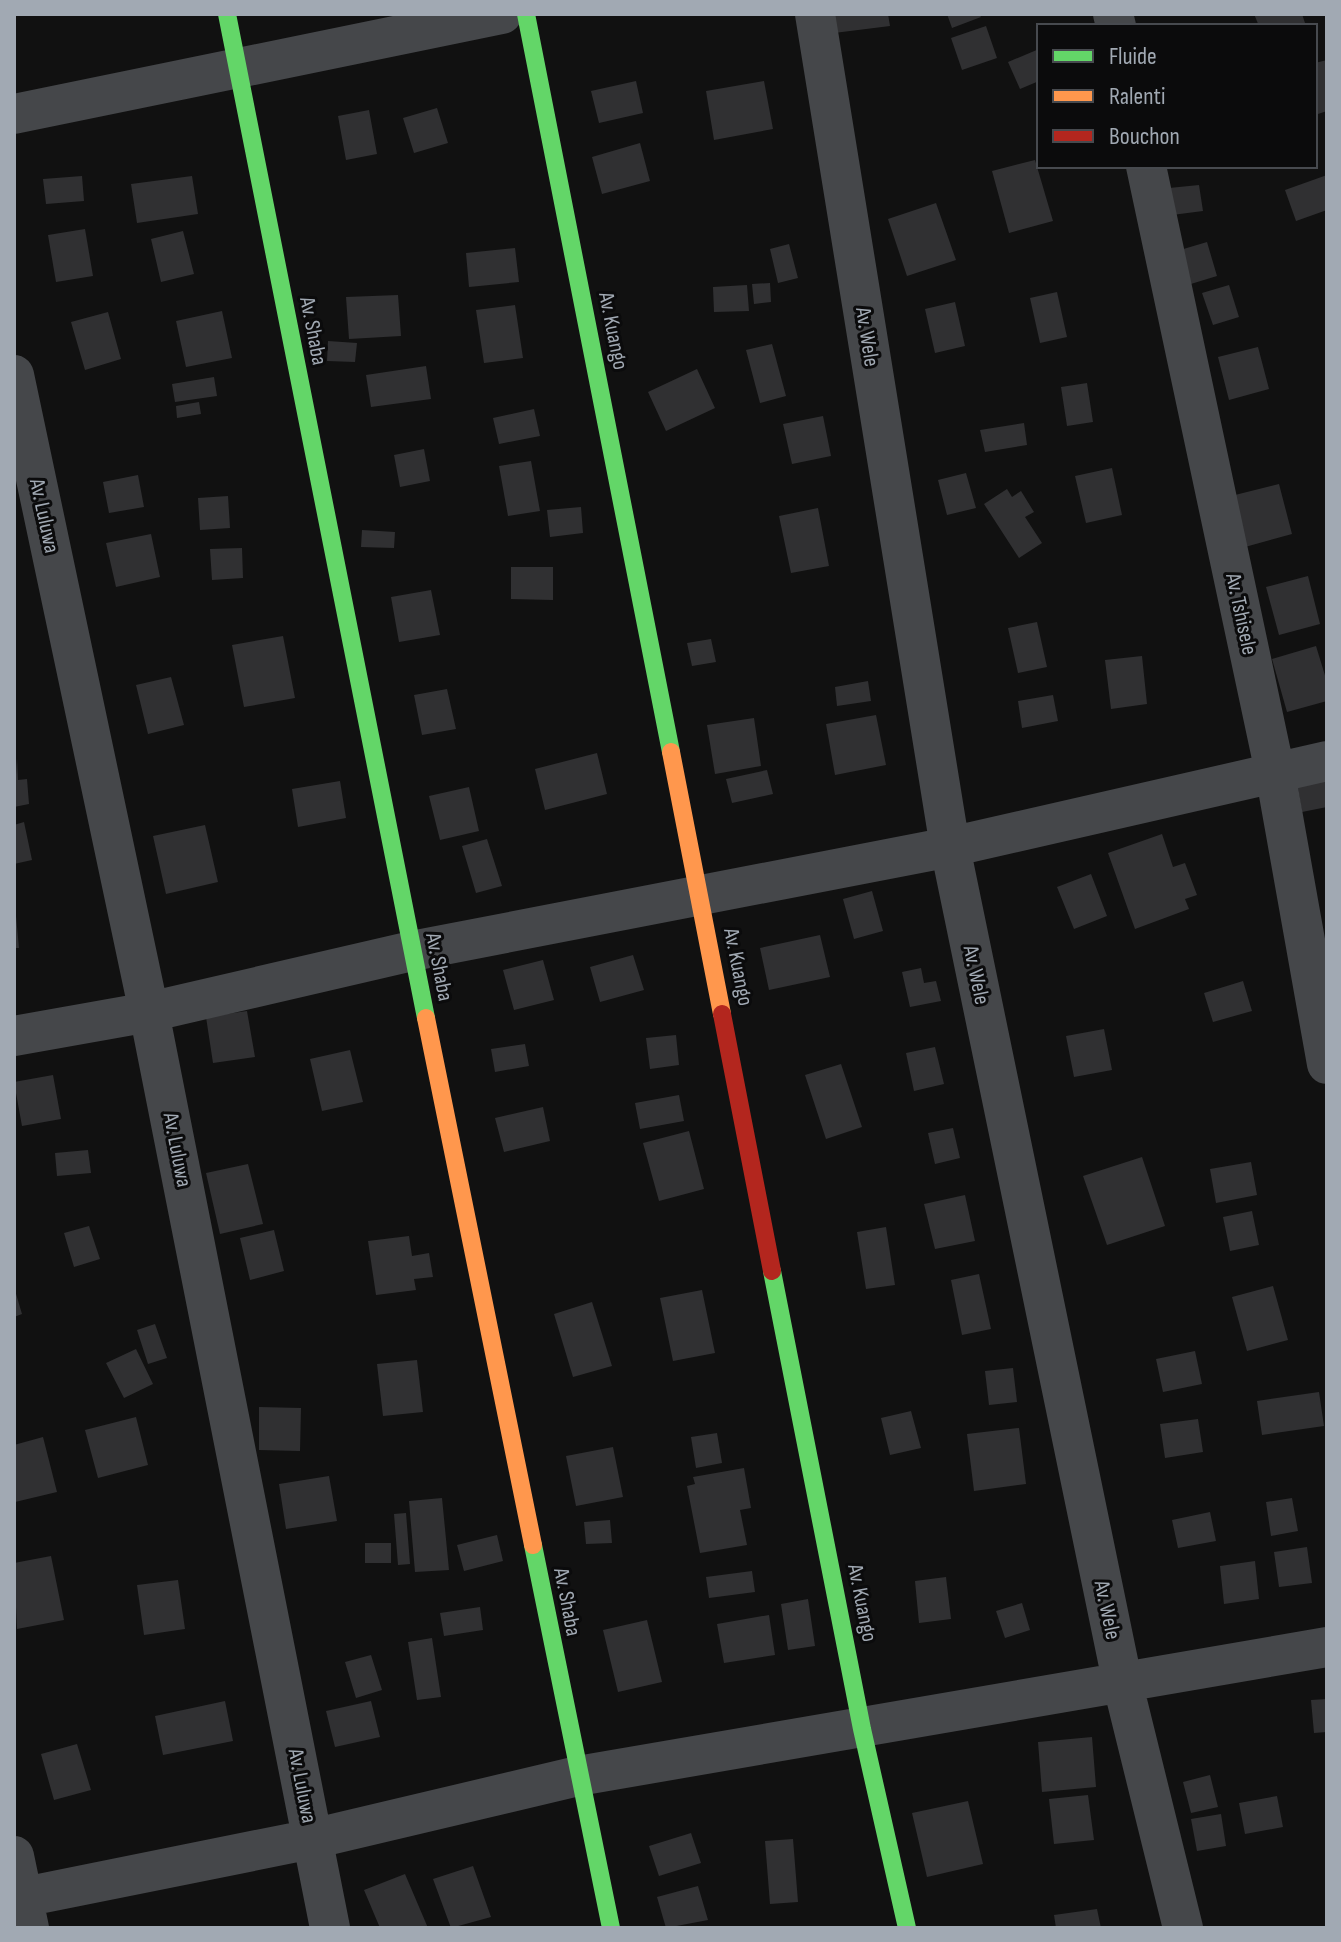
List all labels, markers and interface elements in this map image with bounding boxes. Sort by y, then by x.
legend [1037,24,1317,168]
text: Fluide [1109,42,1157,71]
text: Ralenti [1109,82,1165,111]
text: Bouchon [1109,122,1180,151]
street label: Av. Kuango [592,289,634,372]
street label: Av. Shaba [293,294,333,367]
street label: Av. Wele [849,304,885,369]
street label: Av. Luluwa [23,475,65,556]
street label: Av. Tshisele [1219,570,1263,657]
street label: Av. Kuango [717,925,759,1008]
street label: Av. Shaba [419,930,459,1003]
street label: Av. Wele [956,942,995,1007]
street label: Av. Luluwa [156,1110,197,1189]
street label: Av. Kuango [841,1561,883,1644]
street label: Av. Shaba [547,1565,587,1638]
street label: Av. Wele [1087,1577,1126,1642]
street label: Av. Luluwa [281,1746,322,1825]

